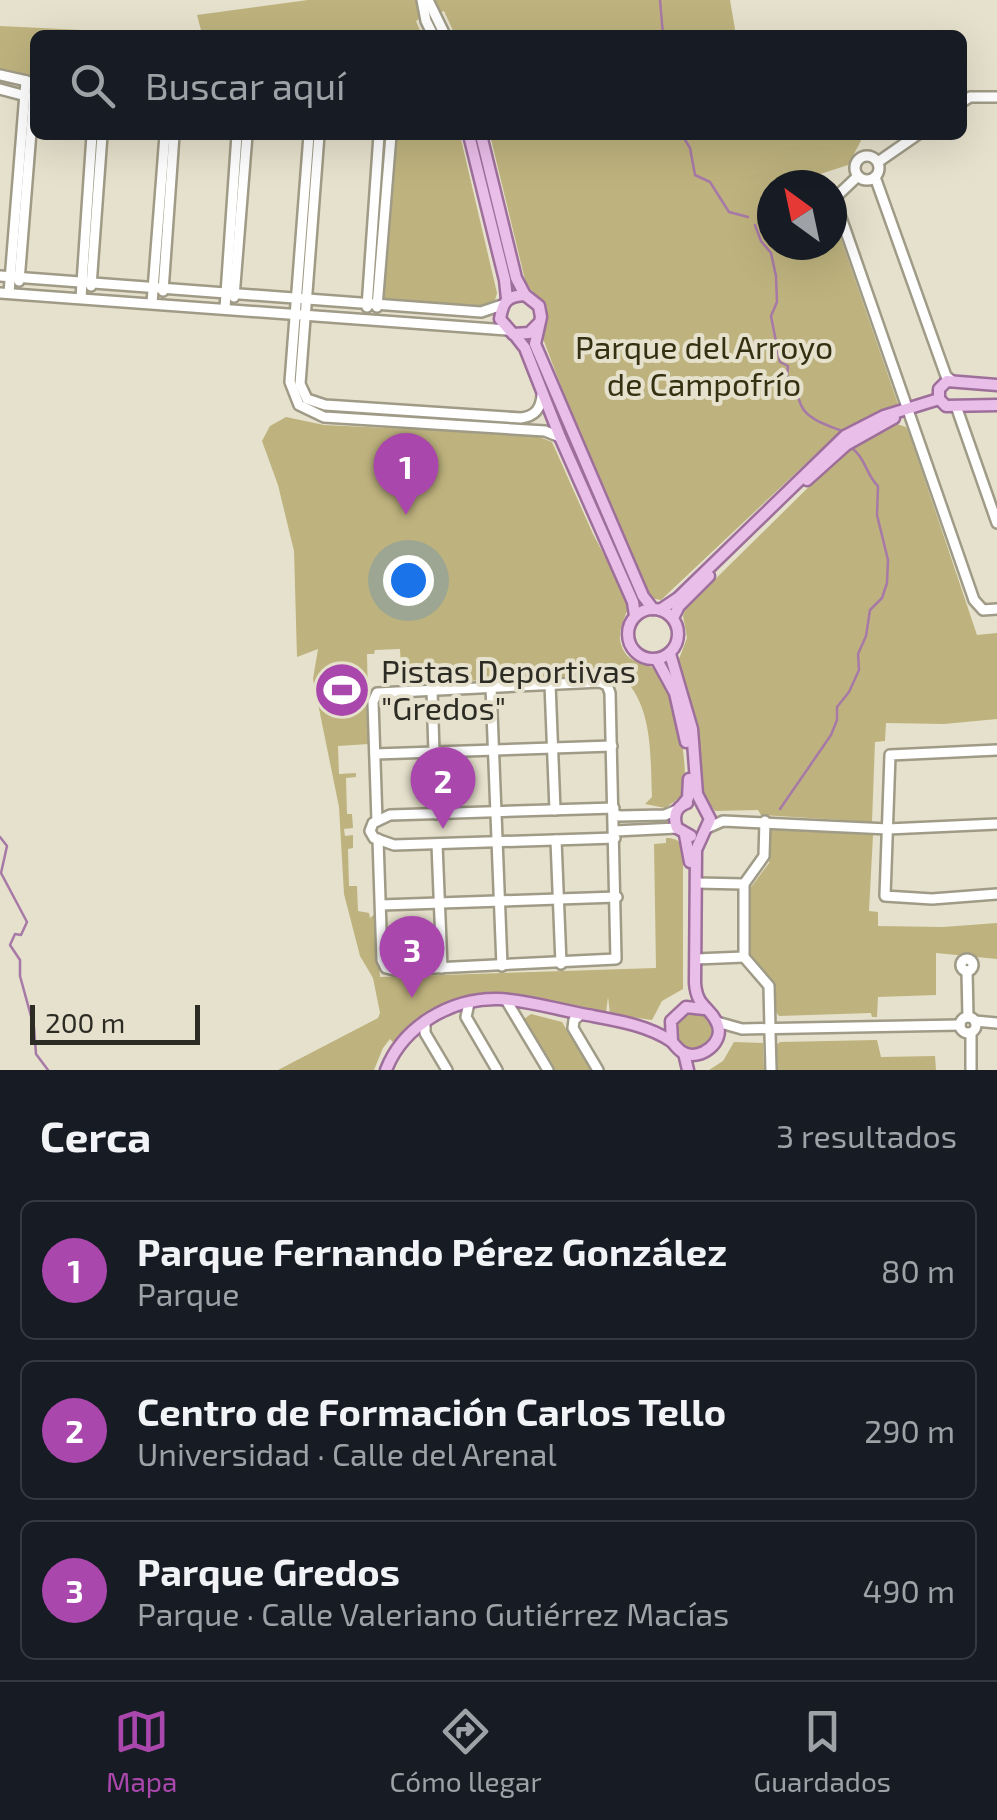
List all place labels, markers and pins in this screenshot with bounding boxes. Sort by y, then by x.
pin: 1 [374,432,438,515]
place label: Pistas Deportivas "Gredos" [381,651,636,726]
sports icon: Pistas Deportivas "Gredos" [312,660,372,720]
pin: 2 [410,746,476,829]
pin: 3 [380,916,444,998]

